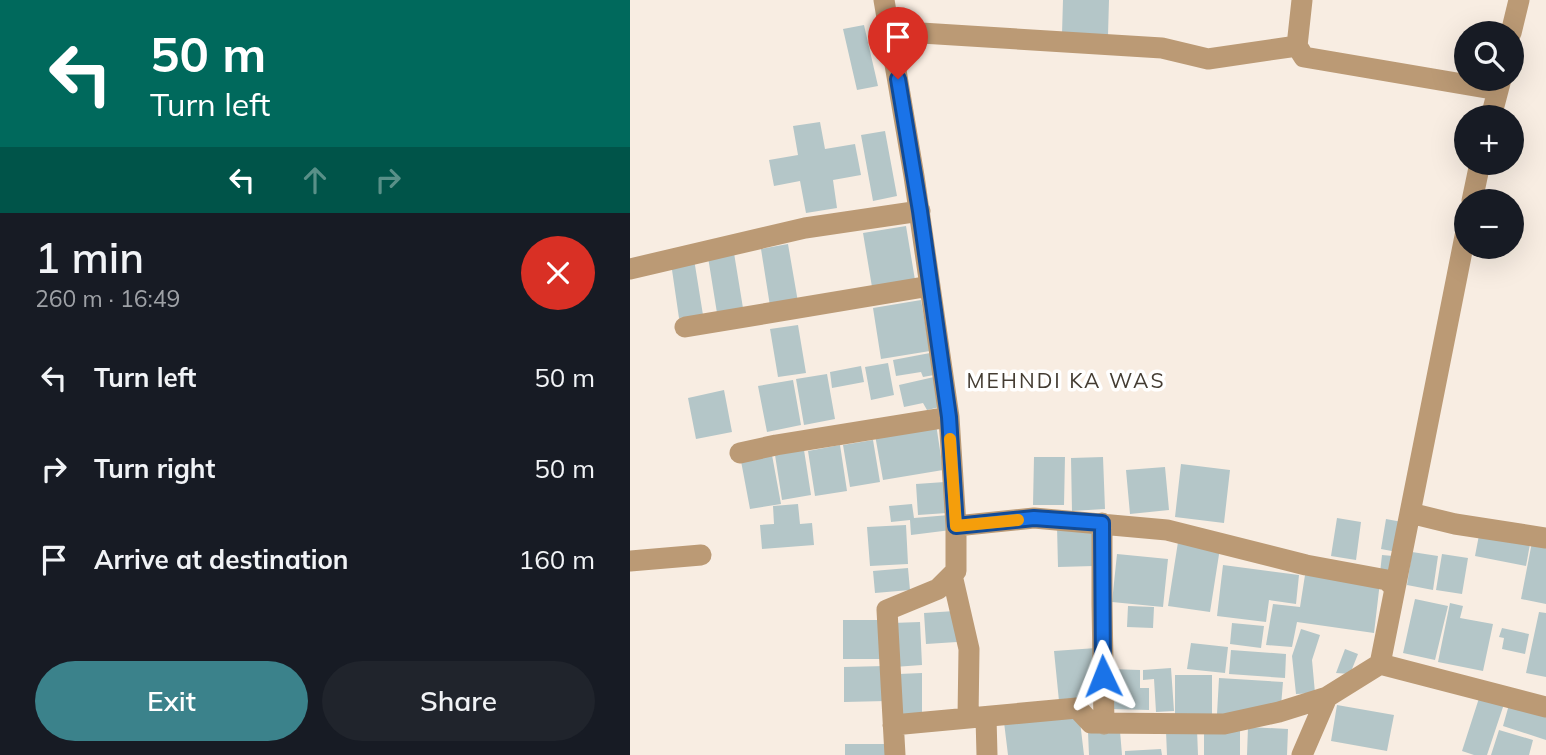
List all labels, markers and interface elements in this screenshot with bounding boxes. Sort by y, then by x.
pin [868,7,928,79]
icon: arrive [879,18,917,56]
map controls [1454,21,1524,259]
button: search [1454,21,1524,91]
text: 50 m [150,23,266,84]
icon: left [35,28,126,119]
text: Turn left [150,84,270,124]
button: + [1454,105,1524,175]
icon: left [223,161,261,199]
icon: ahead [296,161,334,199]
icon: right [369,161,407,199]
button: − [1454,189,1524,259]
text: 1 min [35,231,144,284]
button: close [521,236,595,310]
text: 260 m · 16:49 [35,284,180,313]
icon: left [35,359,73,397]
text: Turn left [94,361,196,394]
text: 50 m [534,361,595,394]
district label: MEHNDI KA WAS [967,367,1165,393]
icon: right [35,450,73,488]
text: Turn right [94,452,215,485]
text: 50 m [534,452,595,485]
icon: arrive [35,541,73,579]
text: Arrive at destination [94,543,349,576]
text: 160 m [519,543,595,576]
position arrow [1066,639,1140,713]
button: Exit [35,661,308,741]
button: Share [322,661,595,741]

